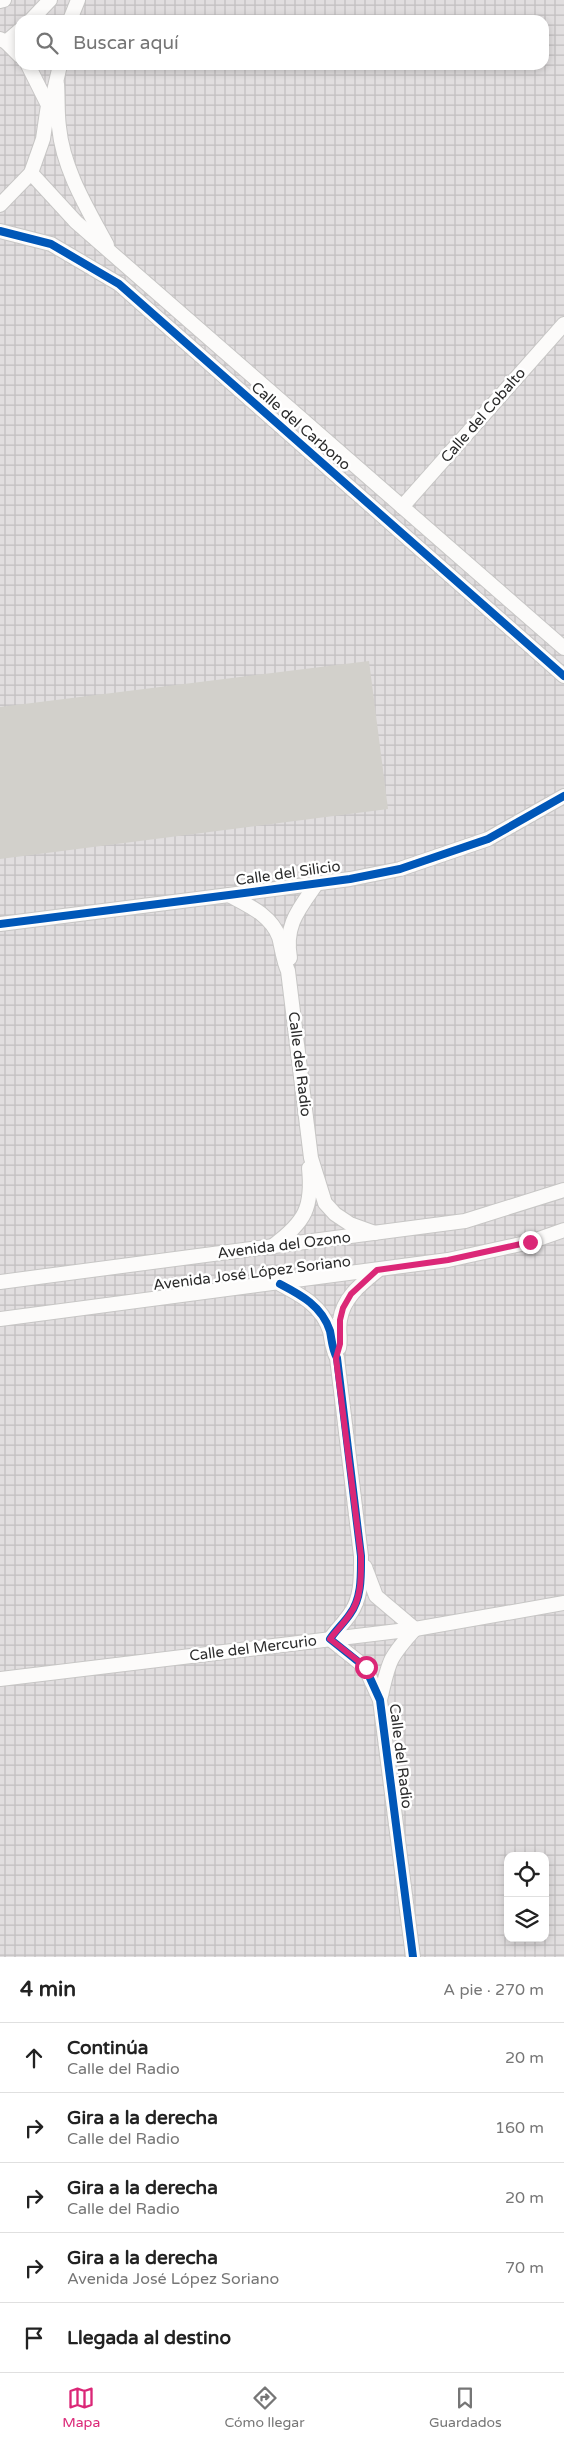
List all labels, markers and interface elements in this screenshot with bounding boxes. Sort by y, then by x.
search box [15,15,549,70]
icon: search [33,29,61,57]
text: Buscar aquí [73,32,179,54]
street label: Calle del Cobalto [437,364,529,466]
street label: Calle del Carbono [248,378,354,474]
street label: Calle del Silicio [235,857,341,889]
street label: Calle del Radio [285,1010,315,1118]
street label: Avenida del Ozono [216,1228,352,1262]
route end [519,1231,542,1254]
street label: Avenida José López Soriano [152,1252,352,1294]
street label: Calle del Mercurio [188,1631,318,1665]
route start [355,1656,378,1679]
street label: Calle del Radio [386,1702,416,1810]
map controls [504,1852,549,1942]
button: locate [504,1852,549,1897]
button: layers [504,1897,549,1942]
text: 4 min [20,1977,76,2002]
text: A pie · 270 m [443,1980,544,2000]
text: Continúa [67,2037,149,2059]
icon: ahead [20,2044,48,2072]
text: 20 m [505,2048,544,2068]
text: Calle del Radio [67,2059,180,2079]
text: Gira a la derecha [67,2107,218,2129]
icon: right [20,2114,48,2142]
text: 160 m [495,2118,544,2138]
text: Calle del Radio [67,2129,180,2149]
text: Gira a la derecha [67,2177,218,2199]
icon: right [20,2184,48,2212]
text: 20 m [505,2188,544,2208]
text: Calle del Radio [67,2199,180,2219]
text: Gira a la derecha [67,2247,218,2269]
icon: right [20,2254,48,2282]
text: 70 m [505,2258,544,2278]
text: Avenida José López Soriano [67,2269,279,2289]
icon: arrive [20,2324,48,2352]
text: Llegada al destino [67,2327,231,2349]
tab: Mapa [62,2384,100,2431]
tab: Cómo llegar [225,2384,305,2431]
tab: Guardados [429,2384,502,2431]

